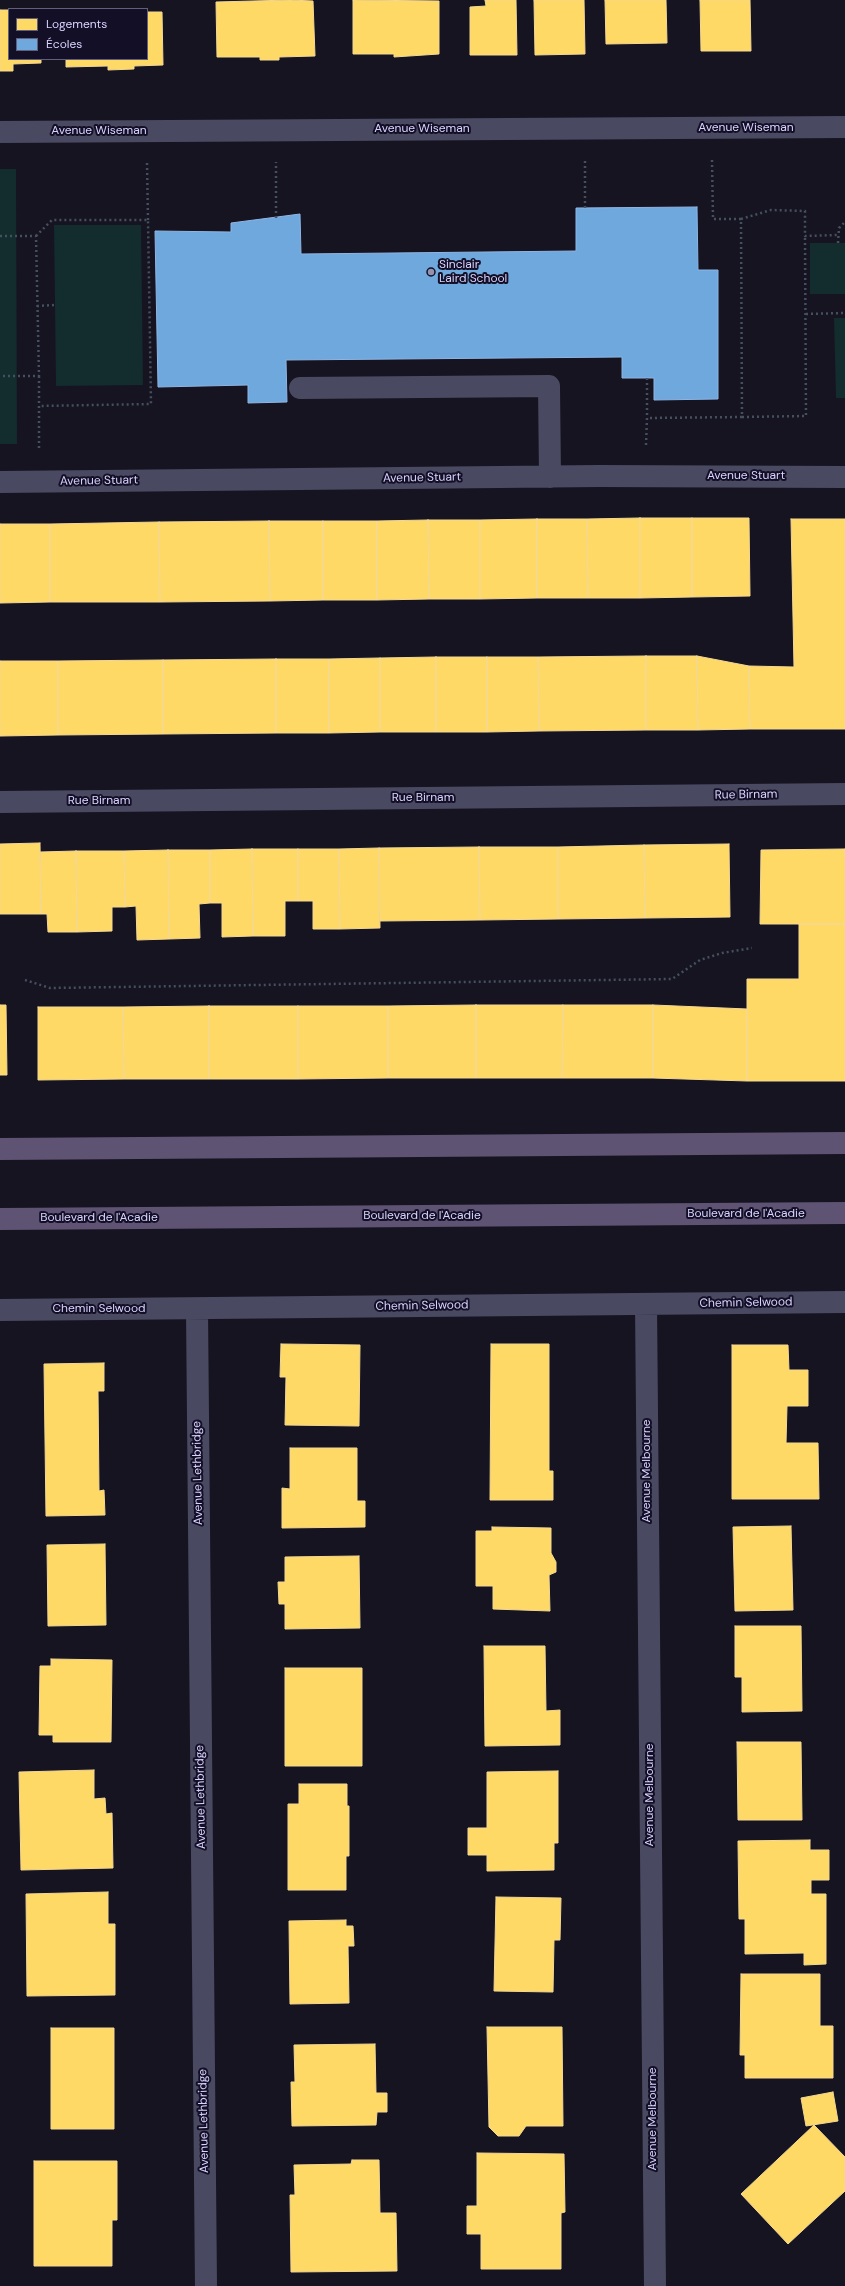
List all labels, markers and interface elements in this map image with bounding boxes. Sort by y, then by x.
legend [8,8,148,60]
text: Logements [46,16,107,32]
text: Écoles [46,36,82,52]
street label: Avenue Wiseman [698,121,794,135]
street label: Avenue Wiseman [374,122,470,136]
street label: Avenue Wiseman [51,124,147,138]
place label: Sinclair Laird School [439,258,507,286]
marker: Sinclair Laird School [426,267,436,277]
street label: Avenue Stuart [707,469,785,483]
street label: Avenue Stuart [383,470,461,486]
street label: Avenue Stuart [60,473,138,489]
street label: Rue Birnam [715,787,777,803]
street label: Rue Birnam [392,791,454,805]
street label: Rue Birnam [68,794,130,808]
street label: Boulevard de l'Acadie [687,1207,805,1221]
street label: Boulevard de l'Acadie [363,1209,481,1223]
street label: Boulevard de l'Acadie [40,1211,158,1225]
street label: Chemin Selwood [699,1295,793,1311]
street label: Chemin Selwood [375,1298,469,1314]
street label: Chemin Selwood [52,1302,146,1316]
street label: Avenue Melbourne [640,1419,654,1523]
street label: Avenue Lethbridge [190,1421,206,1525]
street label: Avenue Melbourne [643,1743,657,1847]
street label: Avenue Lethbridge [193,1745,209,1849]
street label: Avenue Melbourne [646,2067,660,2171]
street label: Avenue Lethbridge [196,2069,212,2173]

